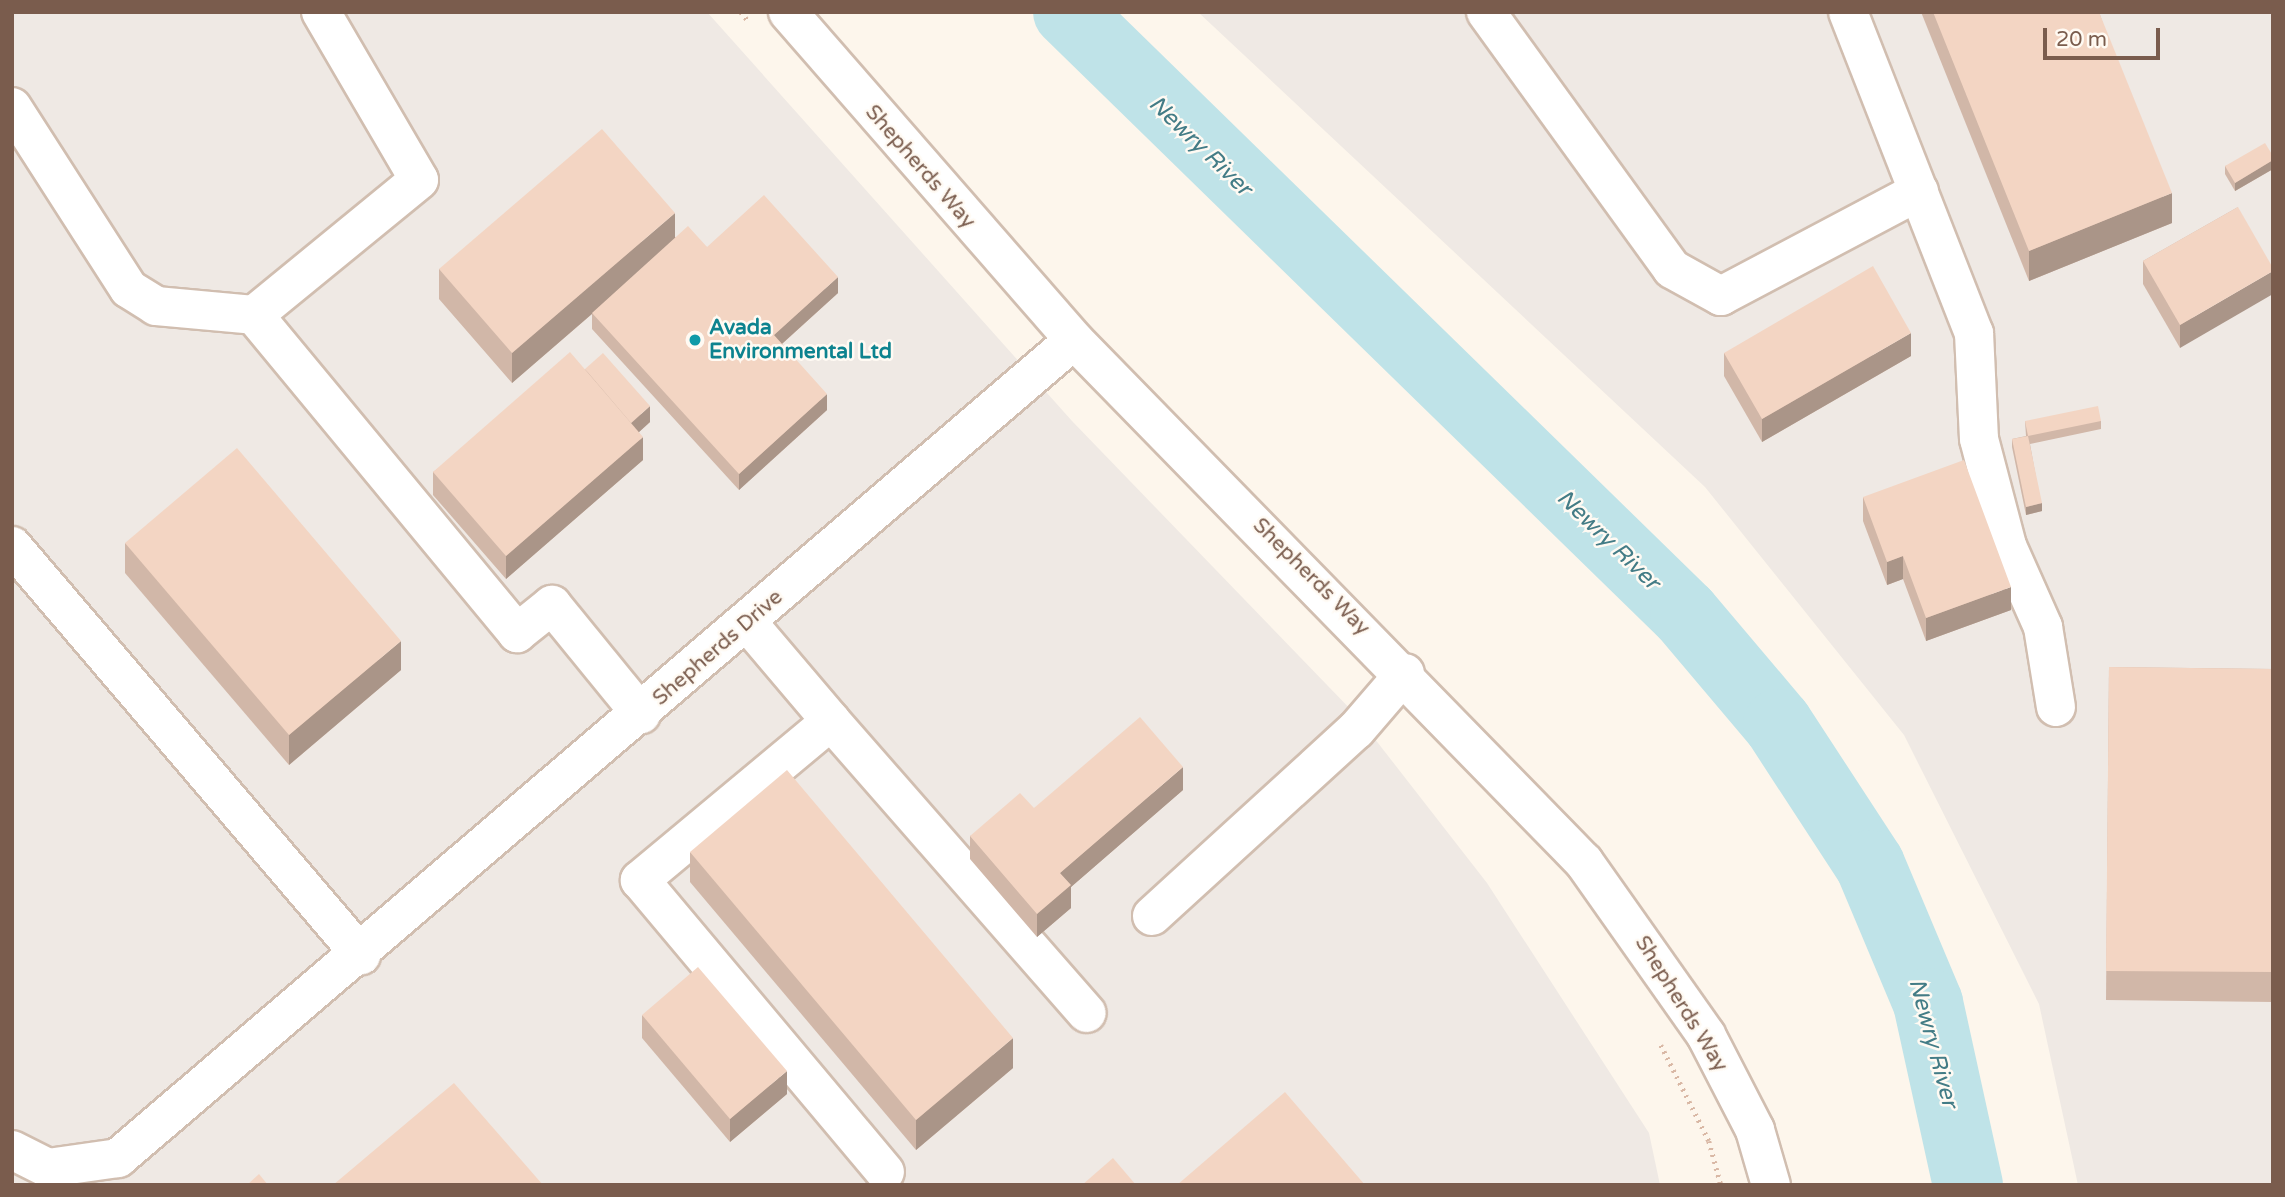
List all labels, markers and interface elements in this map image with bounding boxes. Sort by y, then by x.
scale bar [2047,14,2164,58]
text: 20 m [2056,27,2107,52]
water label: Newry River [1143,90,1257,202]
street label: Shepherds Way [860,100,980,234]
place label: Avada Environmental Ltd [709,315,892,365]
marker: Avada Environmental Ltd [687,332,703,348]
water label: Newry River [1551,484,1665,596]
street label: Shepherds Way [1247,513,1375,641]
street label: Shepherds Drive [648,585,788,711]
street label: Shepherds Way [1629,932,1733,1076]
water label: Newry River [1903,976,1963,1110]

